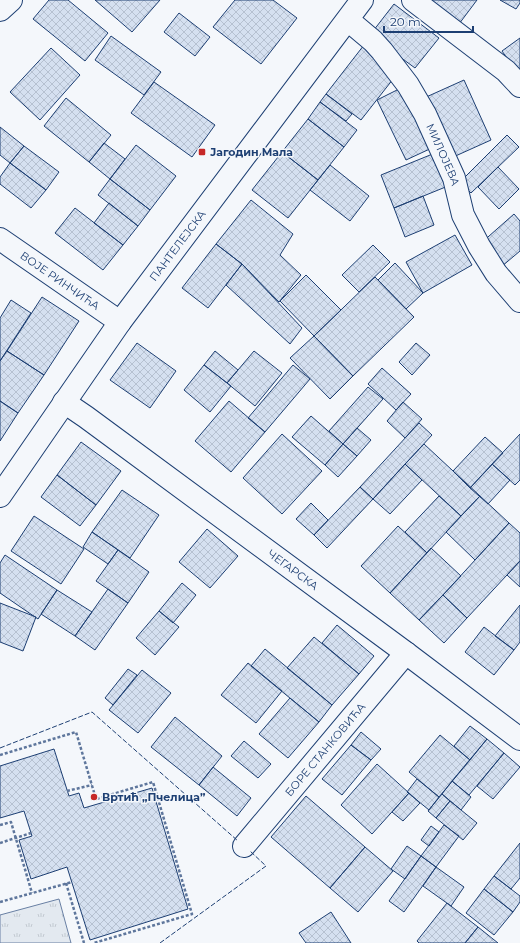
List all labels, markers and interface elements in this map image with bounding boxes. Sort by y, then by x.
scale bar [384,8,473,34]
text: 20 m [390,14,421,29]
street label: МИЛОЈЕВА [423,121,463,188]
place label: Јагодин Мала [210,145,293,159]
marker: Јагодин Мала [197,147,207,157]
street label: ПАНТЕЛЕЈСКА [146,207,209,284]
street label: ВОЈЕ РИНЧИЋА [18,248,103,313]
street label: ЧЕГАРСКА [265,546,322,594]
street label: БОРЕ СТАНКОВИЋА [282,699,369,799]
place label: Вртић „Пчелица” [102,790,206,804]
marker: Вртић „Пчелица” [89,792,99,802]

